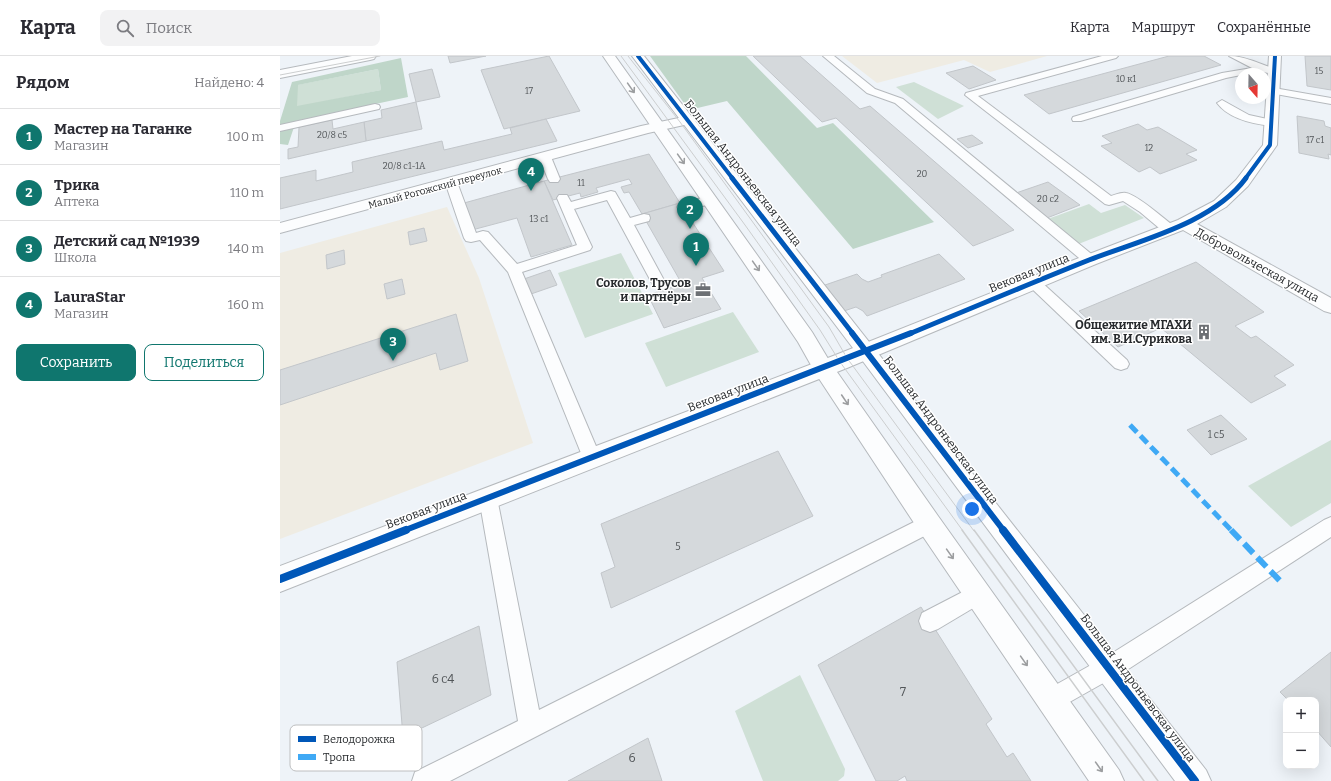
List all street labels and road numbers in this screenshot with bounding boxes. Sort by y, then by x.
street label: Большая Андроньевская улица [682,97,805,249]
street label: Малый Рогожский переулок [367,164,504,212]
street label: Добровольческая улица [1192,225,1322,305]
street label: Вековая улица [987,250,1072,295]
street label: Большая Андроньевская улица [881,353,1002,507]
street label: Вековая улица [686,371,771,415]
street label: Вековая улица [384,488,469,532]
street label: Большая Андроньевская улица [1078,611,1199,765]

